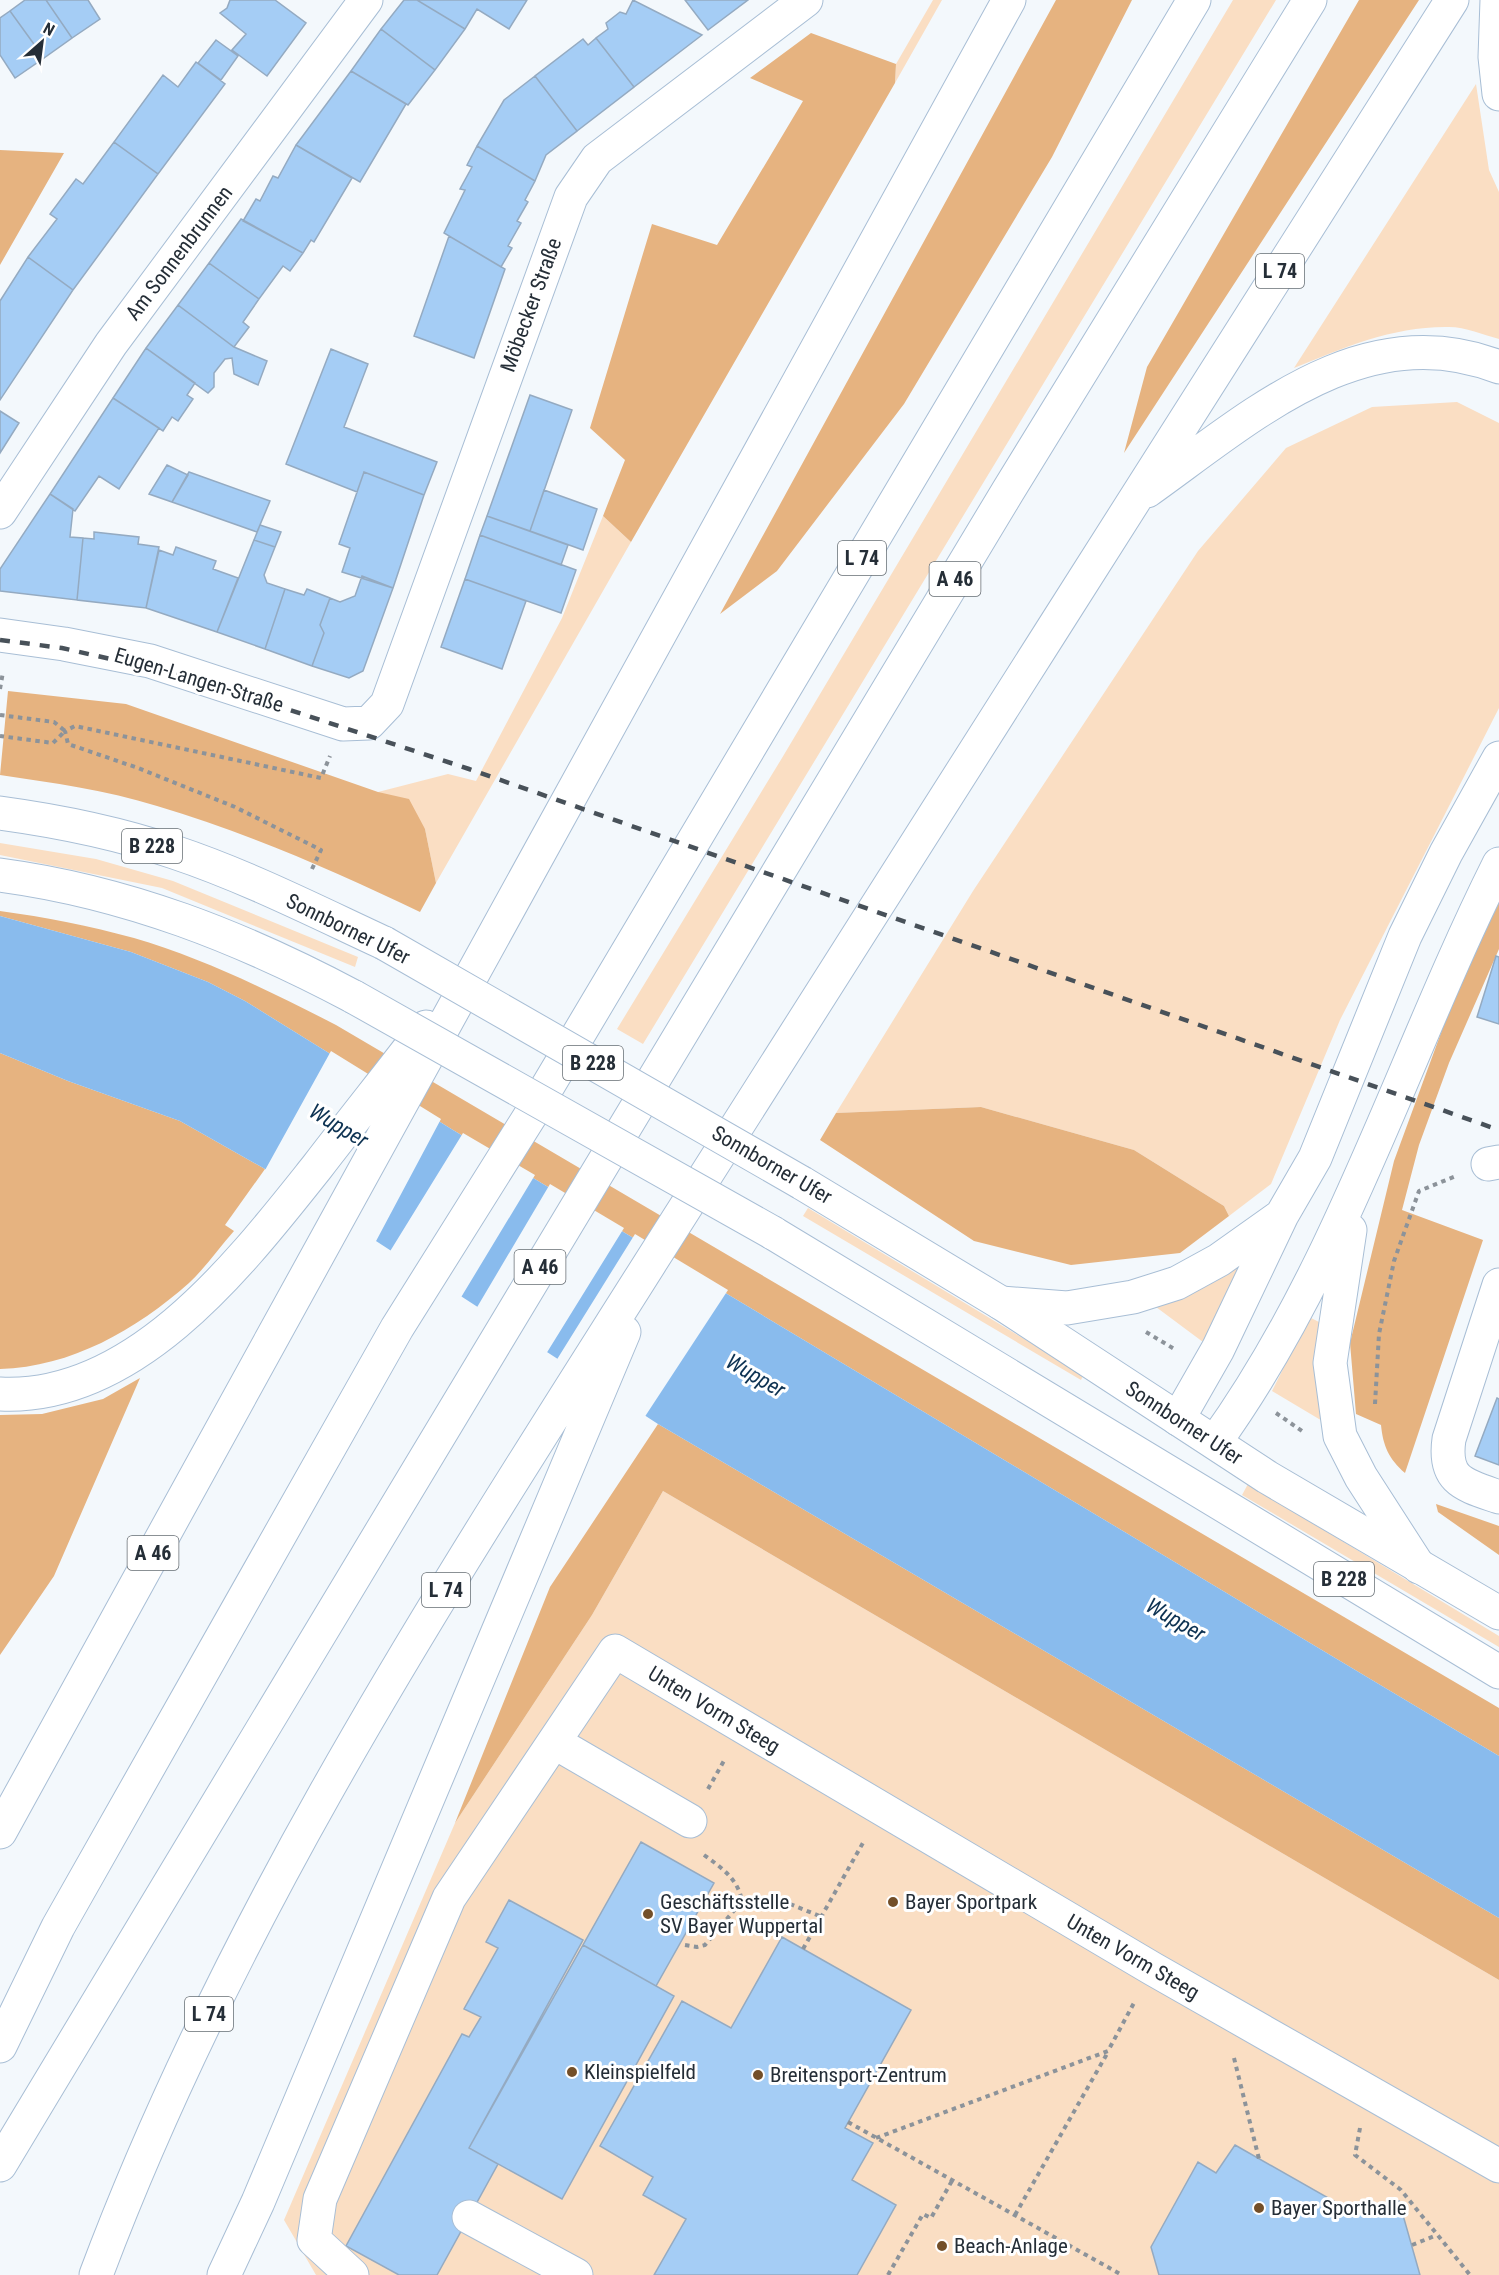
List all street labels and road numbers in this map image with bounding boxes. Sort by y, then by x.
street label: Am Sonnenbrunnen [121,181,237,325]
street label: Möbecker Straße [496,235,566,375]
road number: L 74 [1256,254,1304,288]
road number: L 74 [838,541,886,575]
road number: A 46 [930,562,980,596]
street label: Eugen-Langen-Straße [111,643,287,717]
road number: B 228 [122,829,182,863]
street label: Sonnborner Ufer [282,889,414,969]
road number: B 228 [563,1046,623,1080]
street label: Sonnborner Ufer [708,1121,836,1209]
road number: A 46 [514,1250,566,1284]
street label: Sonnborner Ufer [1121,1376,1247,1470]
road number: A 46 [128,1536,178,1570]
road number: B 228 [1314,1562,1374,1596]
road number: L 74 [422,1573,470,1607]
street label: Unten Vorm Steeg [644,1661,784,1759]
street label: Unten Vorm Steeg [1062,1909,1204,2005]
road number: L 74 [185,1997,233,2031]

